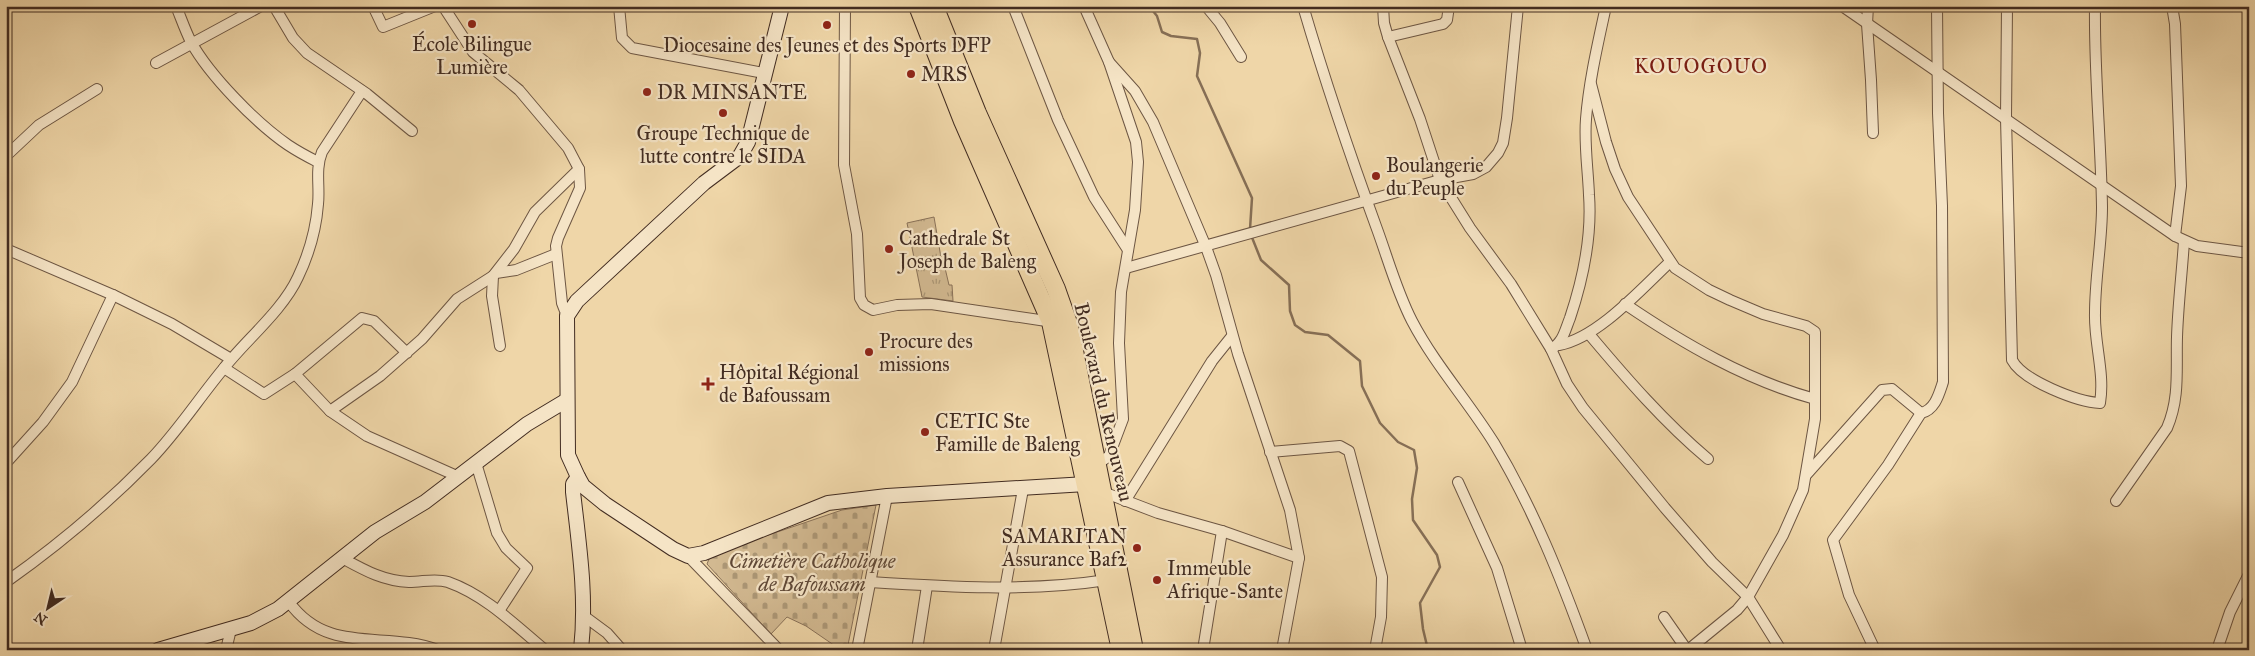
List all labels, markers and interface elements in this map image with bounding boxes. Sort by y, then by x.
marker: École Bilingue Lumière [466,18,478,30]
marker: Diocesaine des Jeunes et des Sports DFP [821,19,833,31]
place label: École Bilingue Lumière [412,30,532,79]
place label: Diocesaine des Jeunes et des Sports DFP [663,33,991,58]
district label: KOUOGOUO [1634,53,1768,79]
place label: MRS [921,62,967,86]
marker: MRS [905,68,917,80]
place label: DR MINSANTE [657,80,807,104]
marker: DR MINSANTE [641,86,653,98]
marker: Groupe Technique de lutte contre le SIDA [717,107,729,119]
place label: Groupe Technique de lutte contre le SIDA [637,121,809,168]
place label: Boulangerie du Peuple [1386,153,1484,200]
marker: Boulangerie du Peuple [1370,170,1382,182]
place label: Cathedrale St Joseph de Baleng [897,226,1037,274]
marker: Cathedrale St Joseph de Baleng [883,243,895,255]
street label: Boulevard du Renouveau [1069,300,1139,504]
place label: Procure des missions [879,329,973,376]
marker: Procure des missions [863,346,875,358]
place label: Hôpital Régional de Bafoussam [719,360,859,407]
marker: Hôpital Régional de Bafoussam [701,377,715,391]
place label: CETIC Ste Famille de Baleng [935,409,1081,457]
marker: CETIC Ste Famille de Baleng [919,426,931,438]
place label: SAMARITAN Assurance Baf2 [1001,524,1127,571]
marker: SAMARITAN Assurance Baf2 [1131,542,1143,554]
park label: Cimetière Catholique de Bafoussam [729,549,896,596]
place label: Immeuble Afrique-Sante [1166,556,1283,604]
marker: Immeuble Afrique-Sante [1151,574,1163,586]
north arrow [22,584,72,634]
text: N [31,608,51,629]

